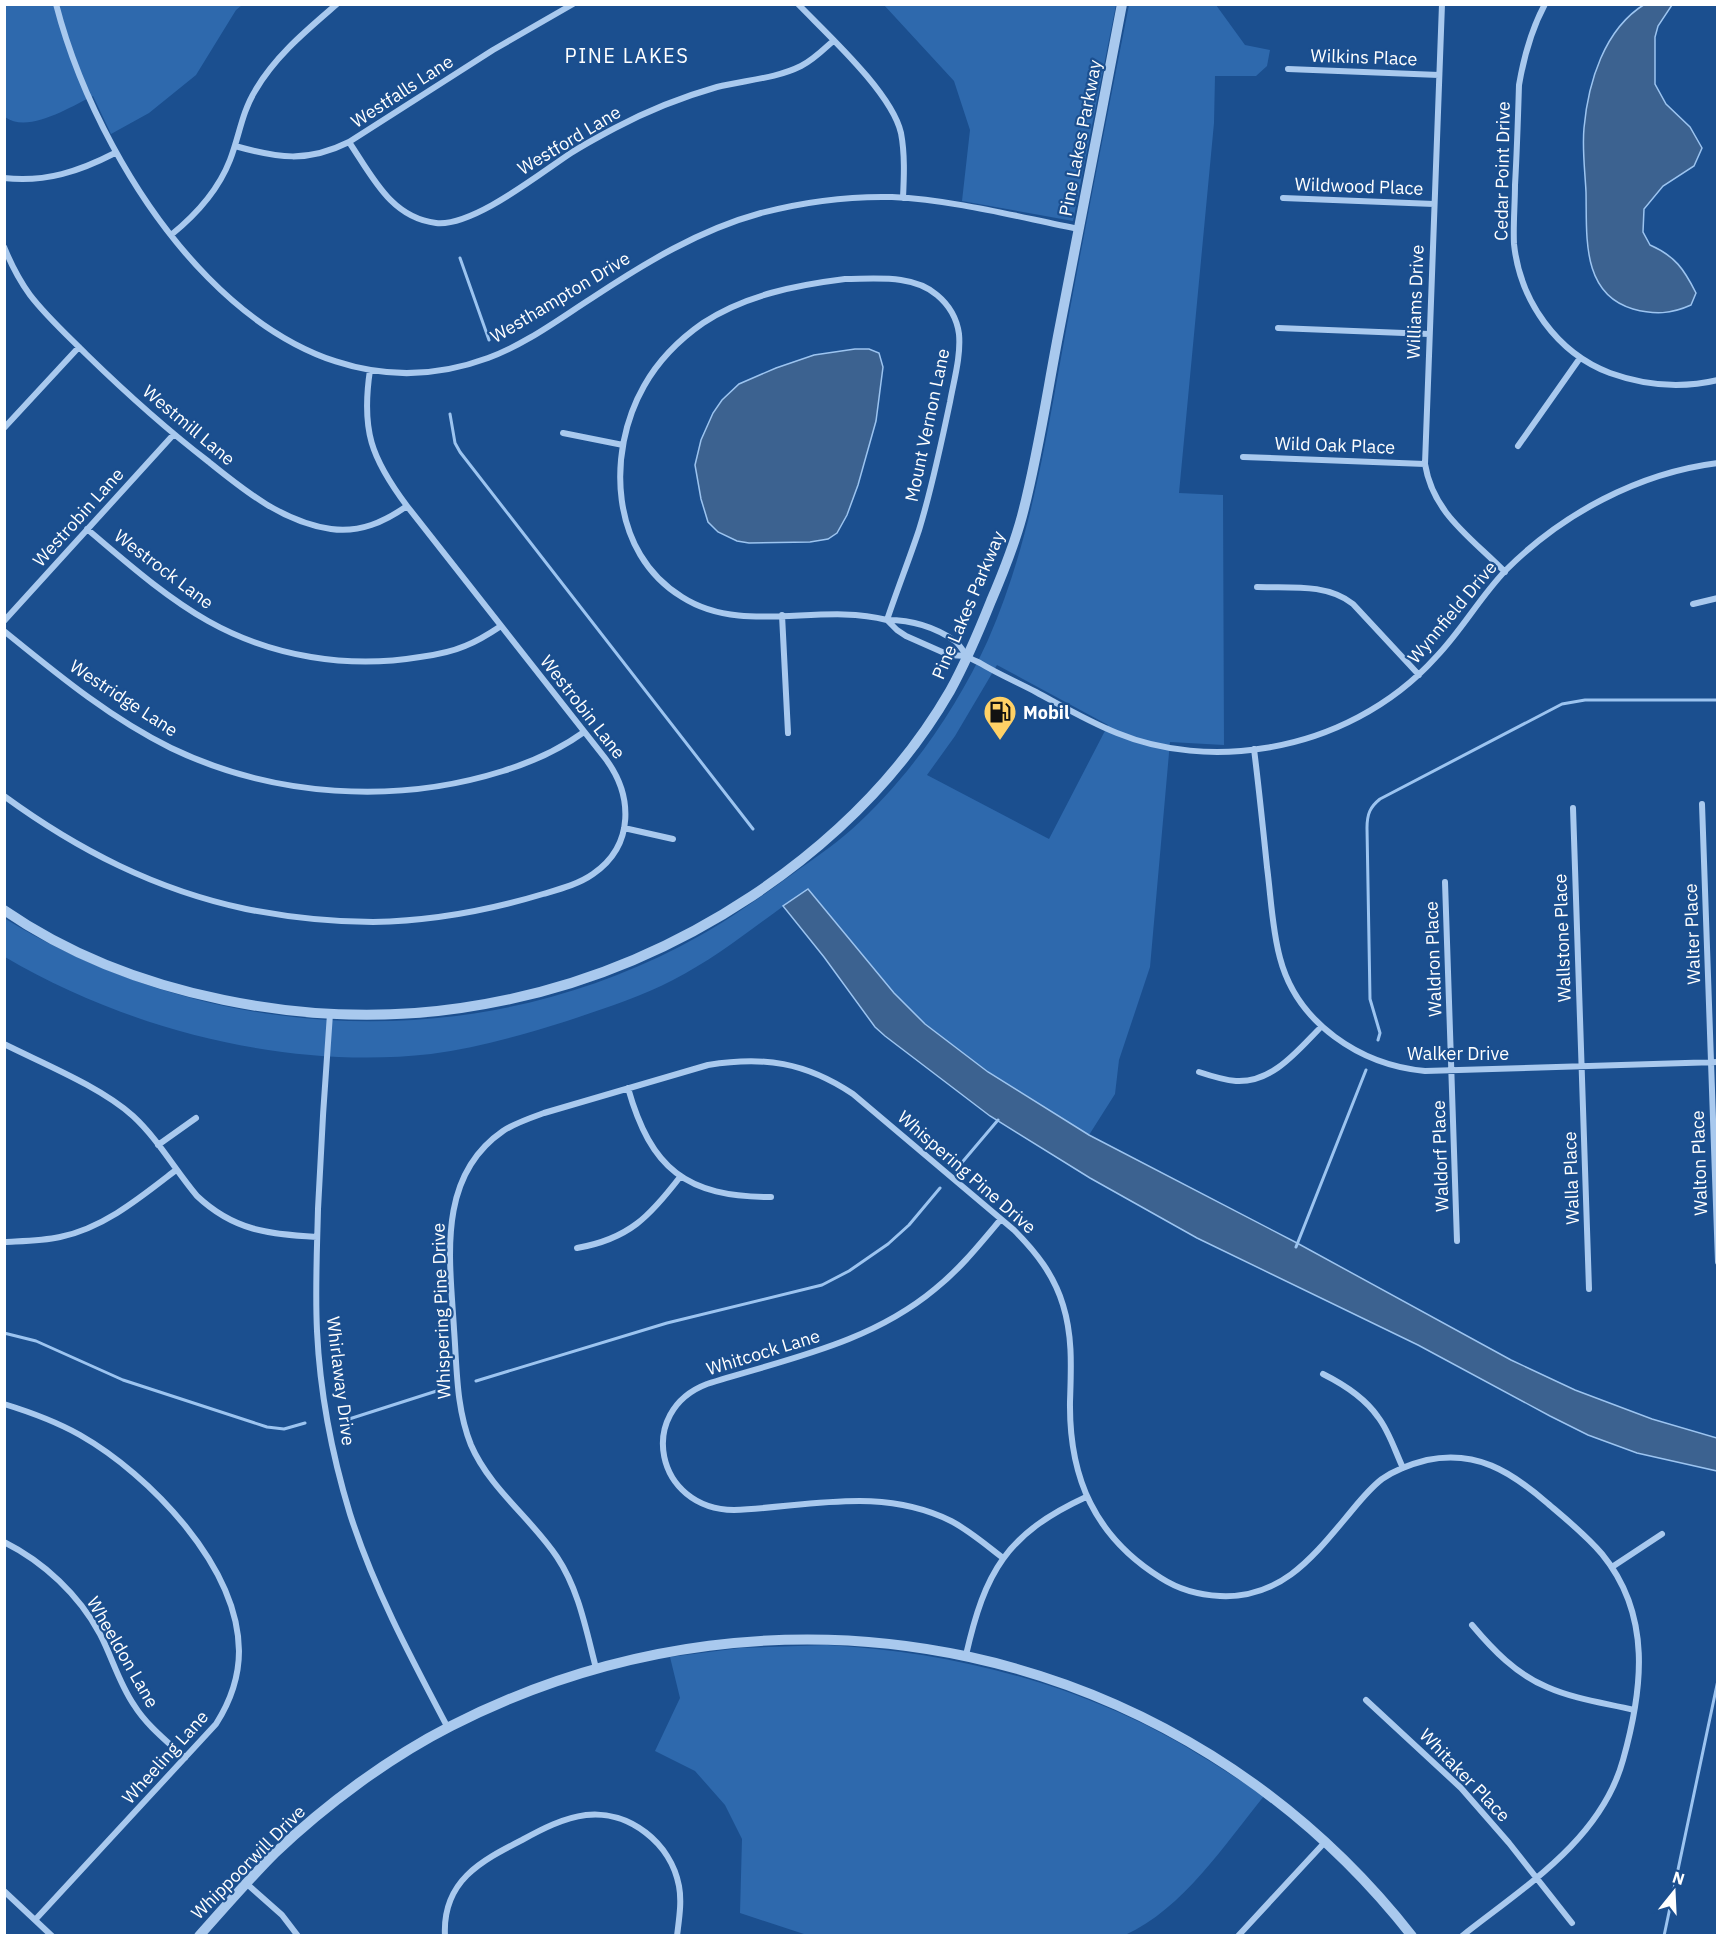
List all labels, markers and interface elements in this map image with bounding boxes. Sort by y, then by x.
district label: PINE LAKES [565,42,689,69]
street label: Wilkins Place [1310,44,1418,70]
street label: Westfalls Lane [347,49,458,133]
street label: Pine Lakes Parkway [1054,58,1106,218]
street label: Westford Lane [513,100,625,180]
street label: Cedar Point Drive [1489,101,1515,241]
street label: Wildwood Place [1294,172,1424,200]
street label: Williams Drive [1402,244,1429,360]
street label: Westhampton Drive [486,246,634,348]
street label: Mount Vernon Lane [900,346,955,504]
street label: Westmill Lane [138,380,240,470]
street label: Wild Oak Place [1274,431,1396,459]
street label: Westrobin Lane [28,463,129,571]
street label: Westrock Lane [110,524,218,614]
street label: Pine Lakes Parkway [926,527,1010,683]
street label: Wynnfield Drive [1402,556,1502,668]
street label: Westrobin Lane [535,651,631,764]
street label: Westridge Lane [66,654,183,742]
fuel station icon: Mobil [982,694,1018,741]
place label: Mobil [1023,701,1070,724]
street label: Wallstone Place [1548,873,1576,1003]
street label: Walter Place [1679,883,1705,985]
street label: Waldron Place [1419,900,1447,1017]
street label: Walker Drive [1407,1042,1509,1065]
street label: Waldorf Place [1427,1100,1453,1212]
street label: Whispering Pine Drive [893,1105,1041,1239]
street label: Walton Place [1686,1110,1712,1216]
street label: Walla Place [1558,1131,1584,1225]
street label: Whispering Pine Drive [426,1222,456,1400]
street label: Whirlaway Drive [322,1315,360,1447]
street label: Whitcock Lane [703,1324,823,1380]
street label: Wheeldon Lane [82,1592,164,1712]
street label: Wheeling Lane [117,1705,213,1809]
street label: Whitaker Place [1415,1724,1515,1827]
street label: Whippoorwill Drive [186,1800,310,1924]
north arrow [1644,1862,1704,1922]
text: N [1670,1866,1687,1889]

